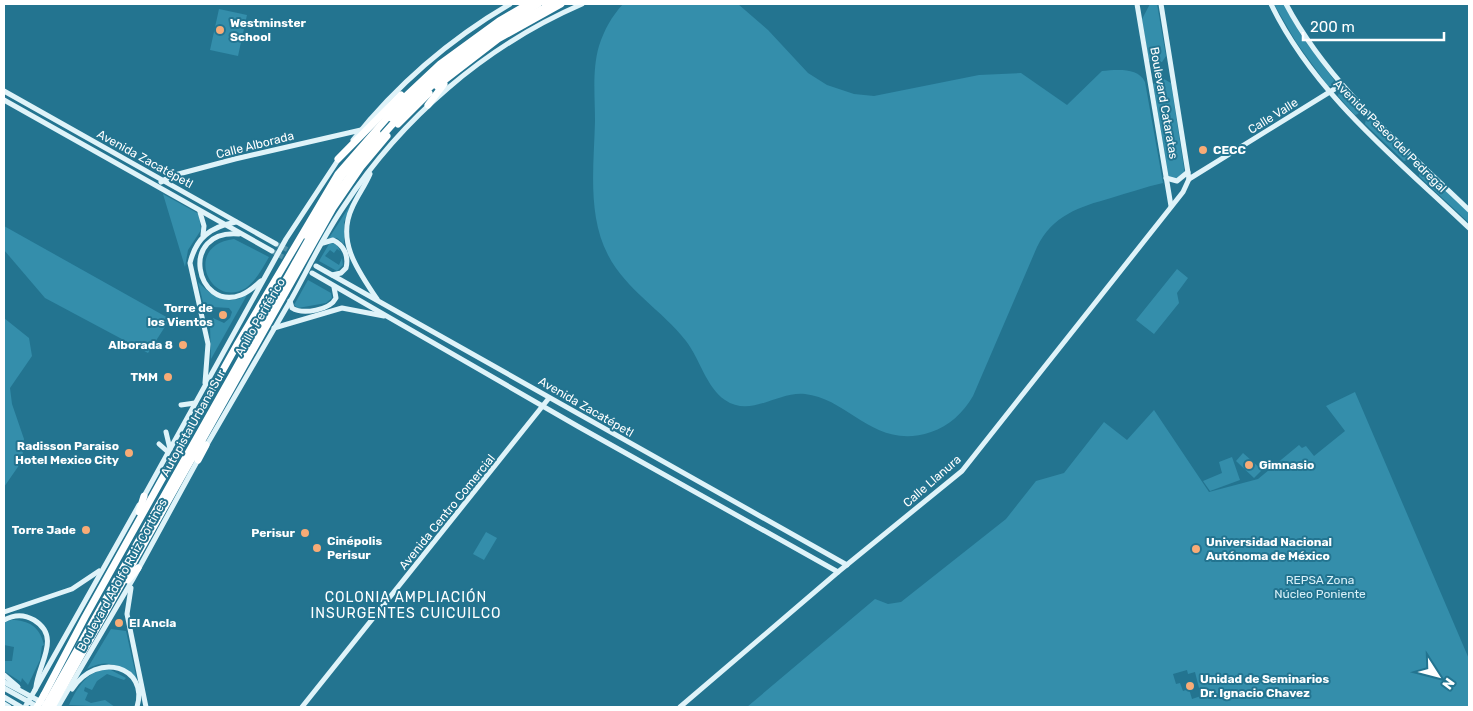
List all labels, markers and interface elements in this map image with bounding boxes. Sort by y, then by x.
scale bar [1303,10,1444,42]
place label: Westminster School [230,16,307,44]
text: 200 m [1310,18,1355,36]
marker: Westminster School [214,24,226,36]
street label: Boulevard Cataratas [1147,46,1181,160]
street label: Avenida Paseo del Pedregal [1331,77,1449,195]
street label: Calle Valle [1245,95,1301,137]
street label: Avenida Zacatépetl [95,127,196,191]
street label: Calle Alborada [215,129,295,161]
place label: CECC [1213,143,1246,157]
marker: CECC [1197,144,1209,156]
street label: Anillo Periférico [232,275,288,359]
place label: Torre de los Vientos [147,301,213,329]
marker: Torre de los Vientos [217,309,229,321]
place label: Alborada 8 [108,338,173,352]
marker: Alborada 8 [177,339,189,351]
street label: Autopista Urbana Sur [158,367,228,479]
place label: TMM [131,370,158,384]
marker: TMM [162,371,174,383]
street label: Avenida Zacatépetl [536,374,636,440]
place label: Radisson Paraiso Hotel Mexico City [15,439,119,467]
marker: Radisson Paraiso Hotel Mexico City [123,447,135,459]
street label: Avenida Centro Comercial [396,451,498,572]
street label: Calle Llanura [900,452,964,510]
place label: Gimnasio [1259,458,1314,472]
marker: Gimnasio [1243,459,1255,471]
street label: Boulevard Adolfo Ruiz Cortines [74,496,170,654]
place label: Torre Jade [12,523,76,537]
marker: Torre Jade [80,524,92,536]
place label: Perisur [251,526,296,540]
marker: Perisur [299,527,311,539]
place label: Cinépolis Perisur [327,534,382,562]
place label: Universidad Nacional Autónoma de México [1206,535,1332,563]
marker: Cinépolis Perisur [311,542,323,554]
marker: Universidad Nacional Autónoma de México [1190,543,1202,555]
park label: REPSA Zona Núcleo Poniente [1274,573,1366,601]
district label: COLONIA AMPLIACIÓN INSURGENTES CUICUILCO [310,588,502,622]
place label: El Ancla [129,616,176,630]
marker: El Ancla [113,617,125,629]
north arrow [1413,651,1463,701]
place label: Unidad de Seminarios Dr. Ignacio Chavez [1200,672,1329,700]
text: N [1438,674,1458,692]
marker: Unidad de Seminarios Dr. Ignacio Chavez [1184,680,1196,692]

